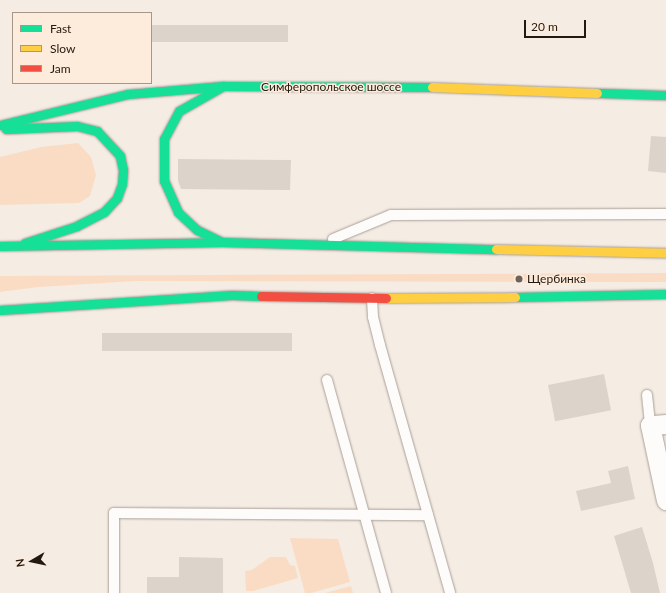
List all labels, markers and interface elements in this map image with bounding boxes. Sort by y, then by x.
legend [12,12,152,84]
scale bar [526,12,588,38]
text: 20 m [531,19,558,34]
text: Fast [50,21,71,36]
text: Slow [50,41,75,56]
text: Jam [50,61,71,76]
street label: Симферопольское шоссе [261,80,401,94]
place label: Щербинка [527,272,586,286]
marker: Щербинка [514,274,524,284]
north arrow [12,541,52,581]
text: N [13,558,27,568]

